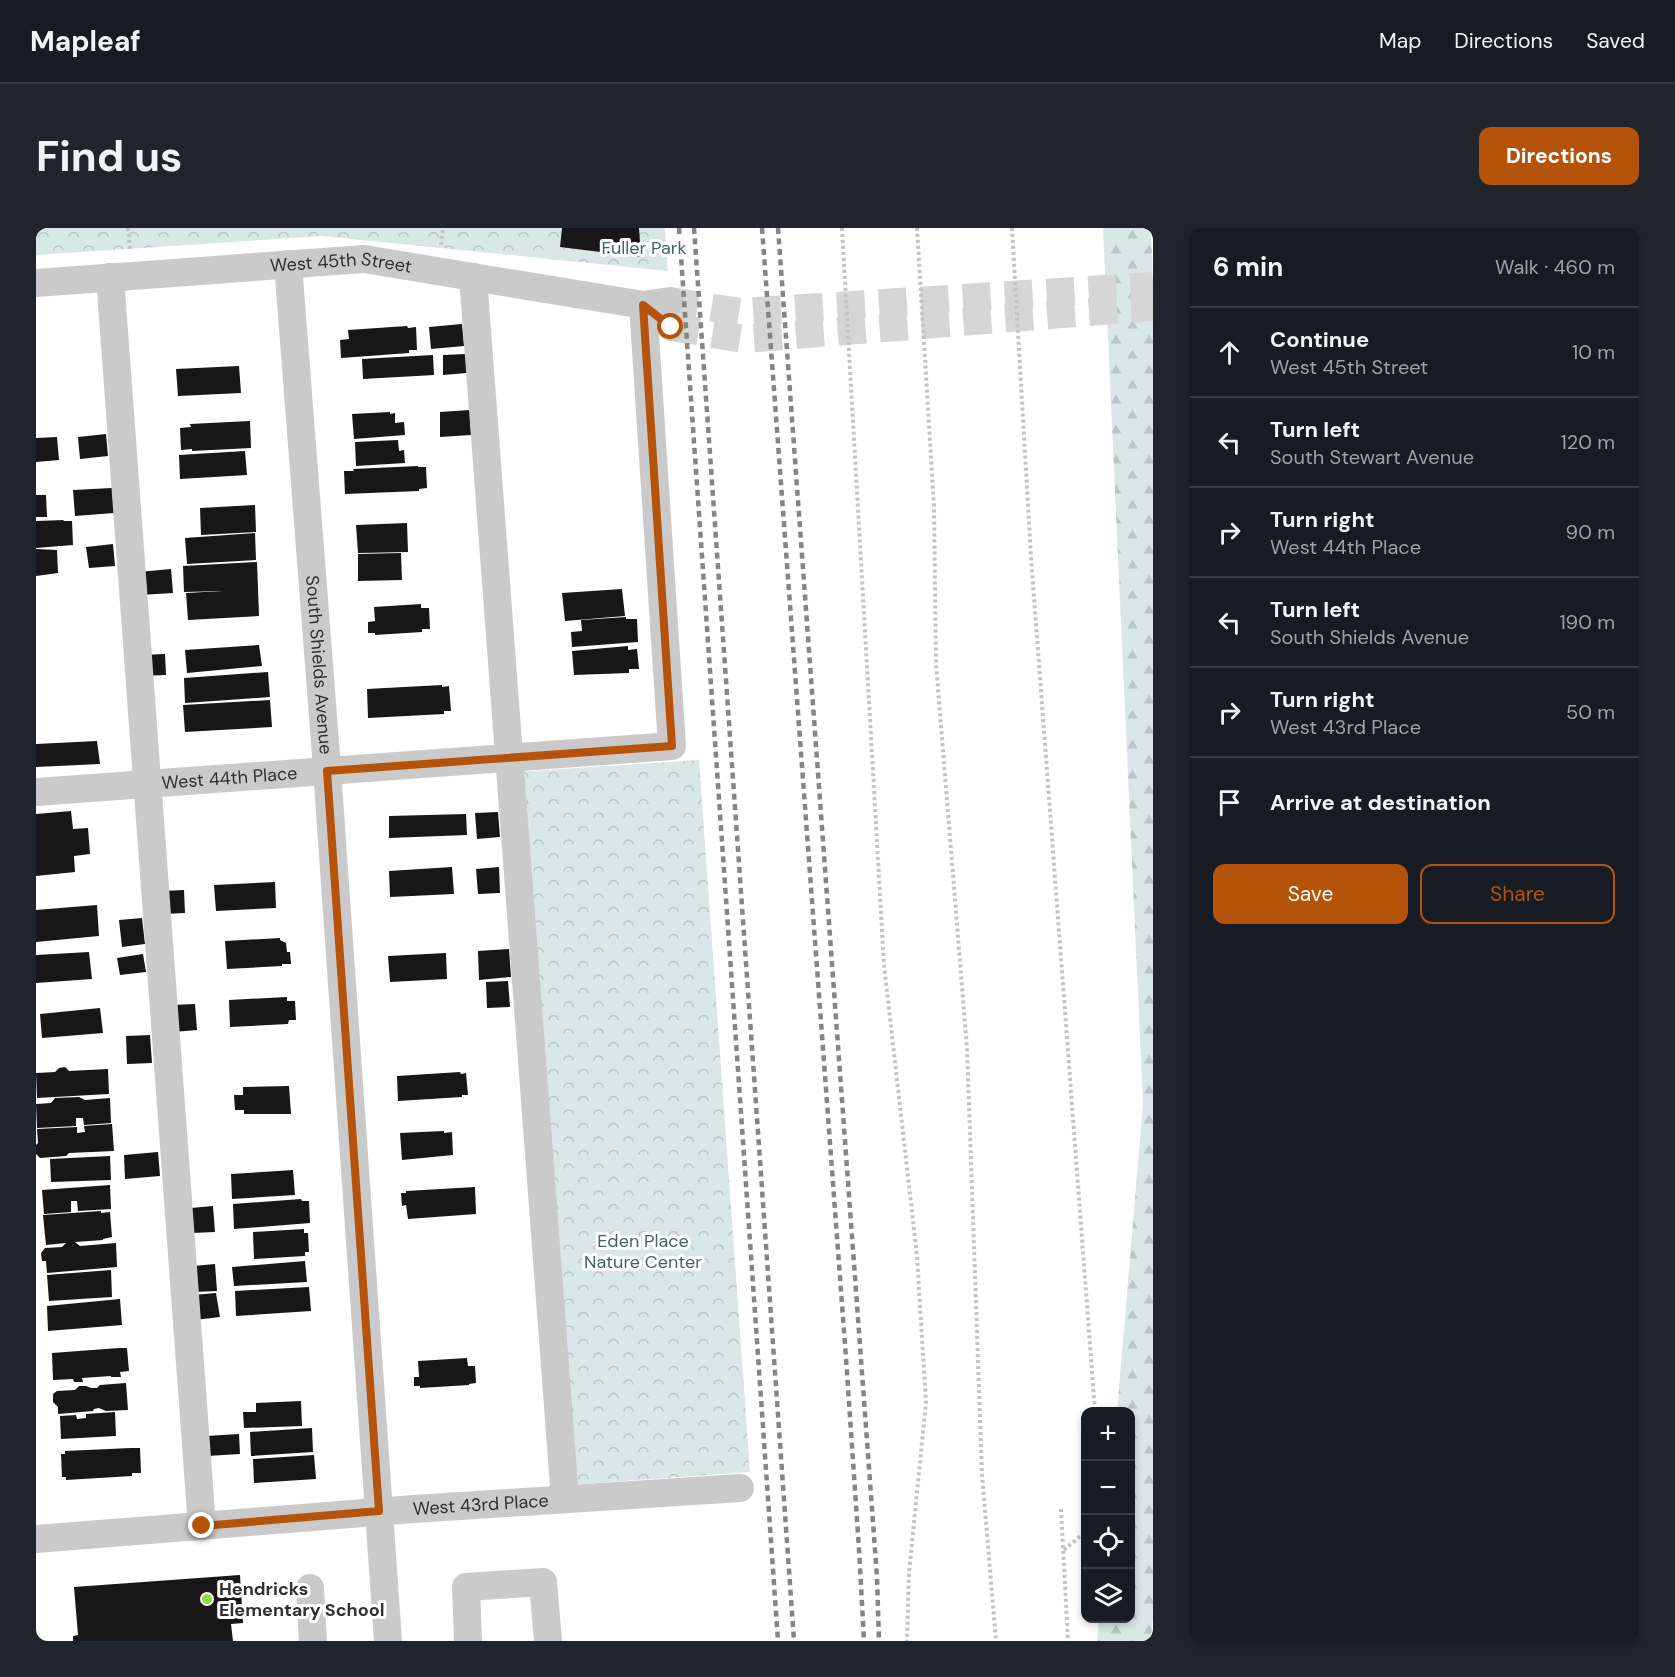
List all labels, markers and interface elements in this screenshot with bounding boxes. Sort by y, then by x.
text: Mapleaf [30,23,141,60]
text: Map [1379,27,1421,55]
text: Directions [1454,27,1553,55]
text: Saved [1586,27,1645,55]
button: Directions [1479,127,1639,185]
text: Find us [36,129,182,184]
park label: Fuller Park [601,236,687,260]
street label: West 45th Street [269,247,414,279]
text: 6 min [1213,250,1283,284]
text: Walk · 460 m [1495,254,1615,280]
route start [657,313,683,339]
text: Continue [1270,325,1369,354]
icon: ahead [1213,336,1246,369]
text: 10 m [1572,339,1615,365]
text: West 45th Street [1270,354,1428,380]
text: Turn left [1270,415,1360,444]
icon: left [1213,426,1246,459]
text: 120 m [1561,429,1615,455]
text: South Stewart Avenue [1270,444,1474,470]
text: Turn right [1270,505,1375,534]
icon: right [1213,516,1246,549]
text: 90 m [1566,519,1615,545]
text: West 44th Place [1270,534,1421,560]
street label: South Shields Avenue [300,574,338,755]
text: Turn left [1270,595,1360,624]
icon: left [1213,606,1246,639]
text: 190 m [1559,609,1615,635]
text: South Shields Avenue [1270,624,1469,650]
text: Turn right [1270,685,1375,714]
icon: right [1213,696,1246,729]
text: 50 m [1566,699,1615,725]
text: West 43rd Place [1270,714,1421,740]
street label: West 44th Place [161,761,298,795]
icon: arrive [1213,786,1246,819]
text: Arrive at destination [1270,788,1491,817]
button: Save [1213,864,1408,924]
button: Share [1420,864,1615,924]
park label: Eden Place Nature Center [584,1229,702,1274]
map controls [1081,1407,1135,1623]
button: + [1081,1407,1135,1461]
button: − [1081,1461,1135,1515]
street label: West 43rd Place [412,1488,549,1521]
route end [188,1512,214,1538]
button: locate [1081,1515,1135,1569]
button: layers [1081,1569,1135,1623]
place label: Hendricks Elementary School [219,1577,385,1622]
marker: Hendricks Elementary School [200,1592,214,1606]

